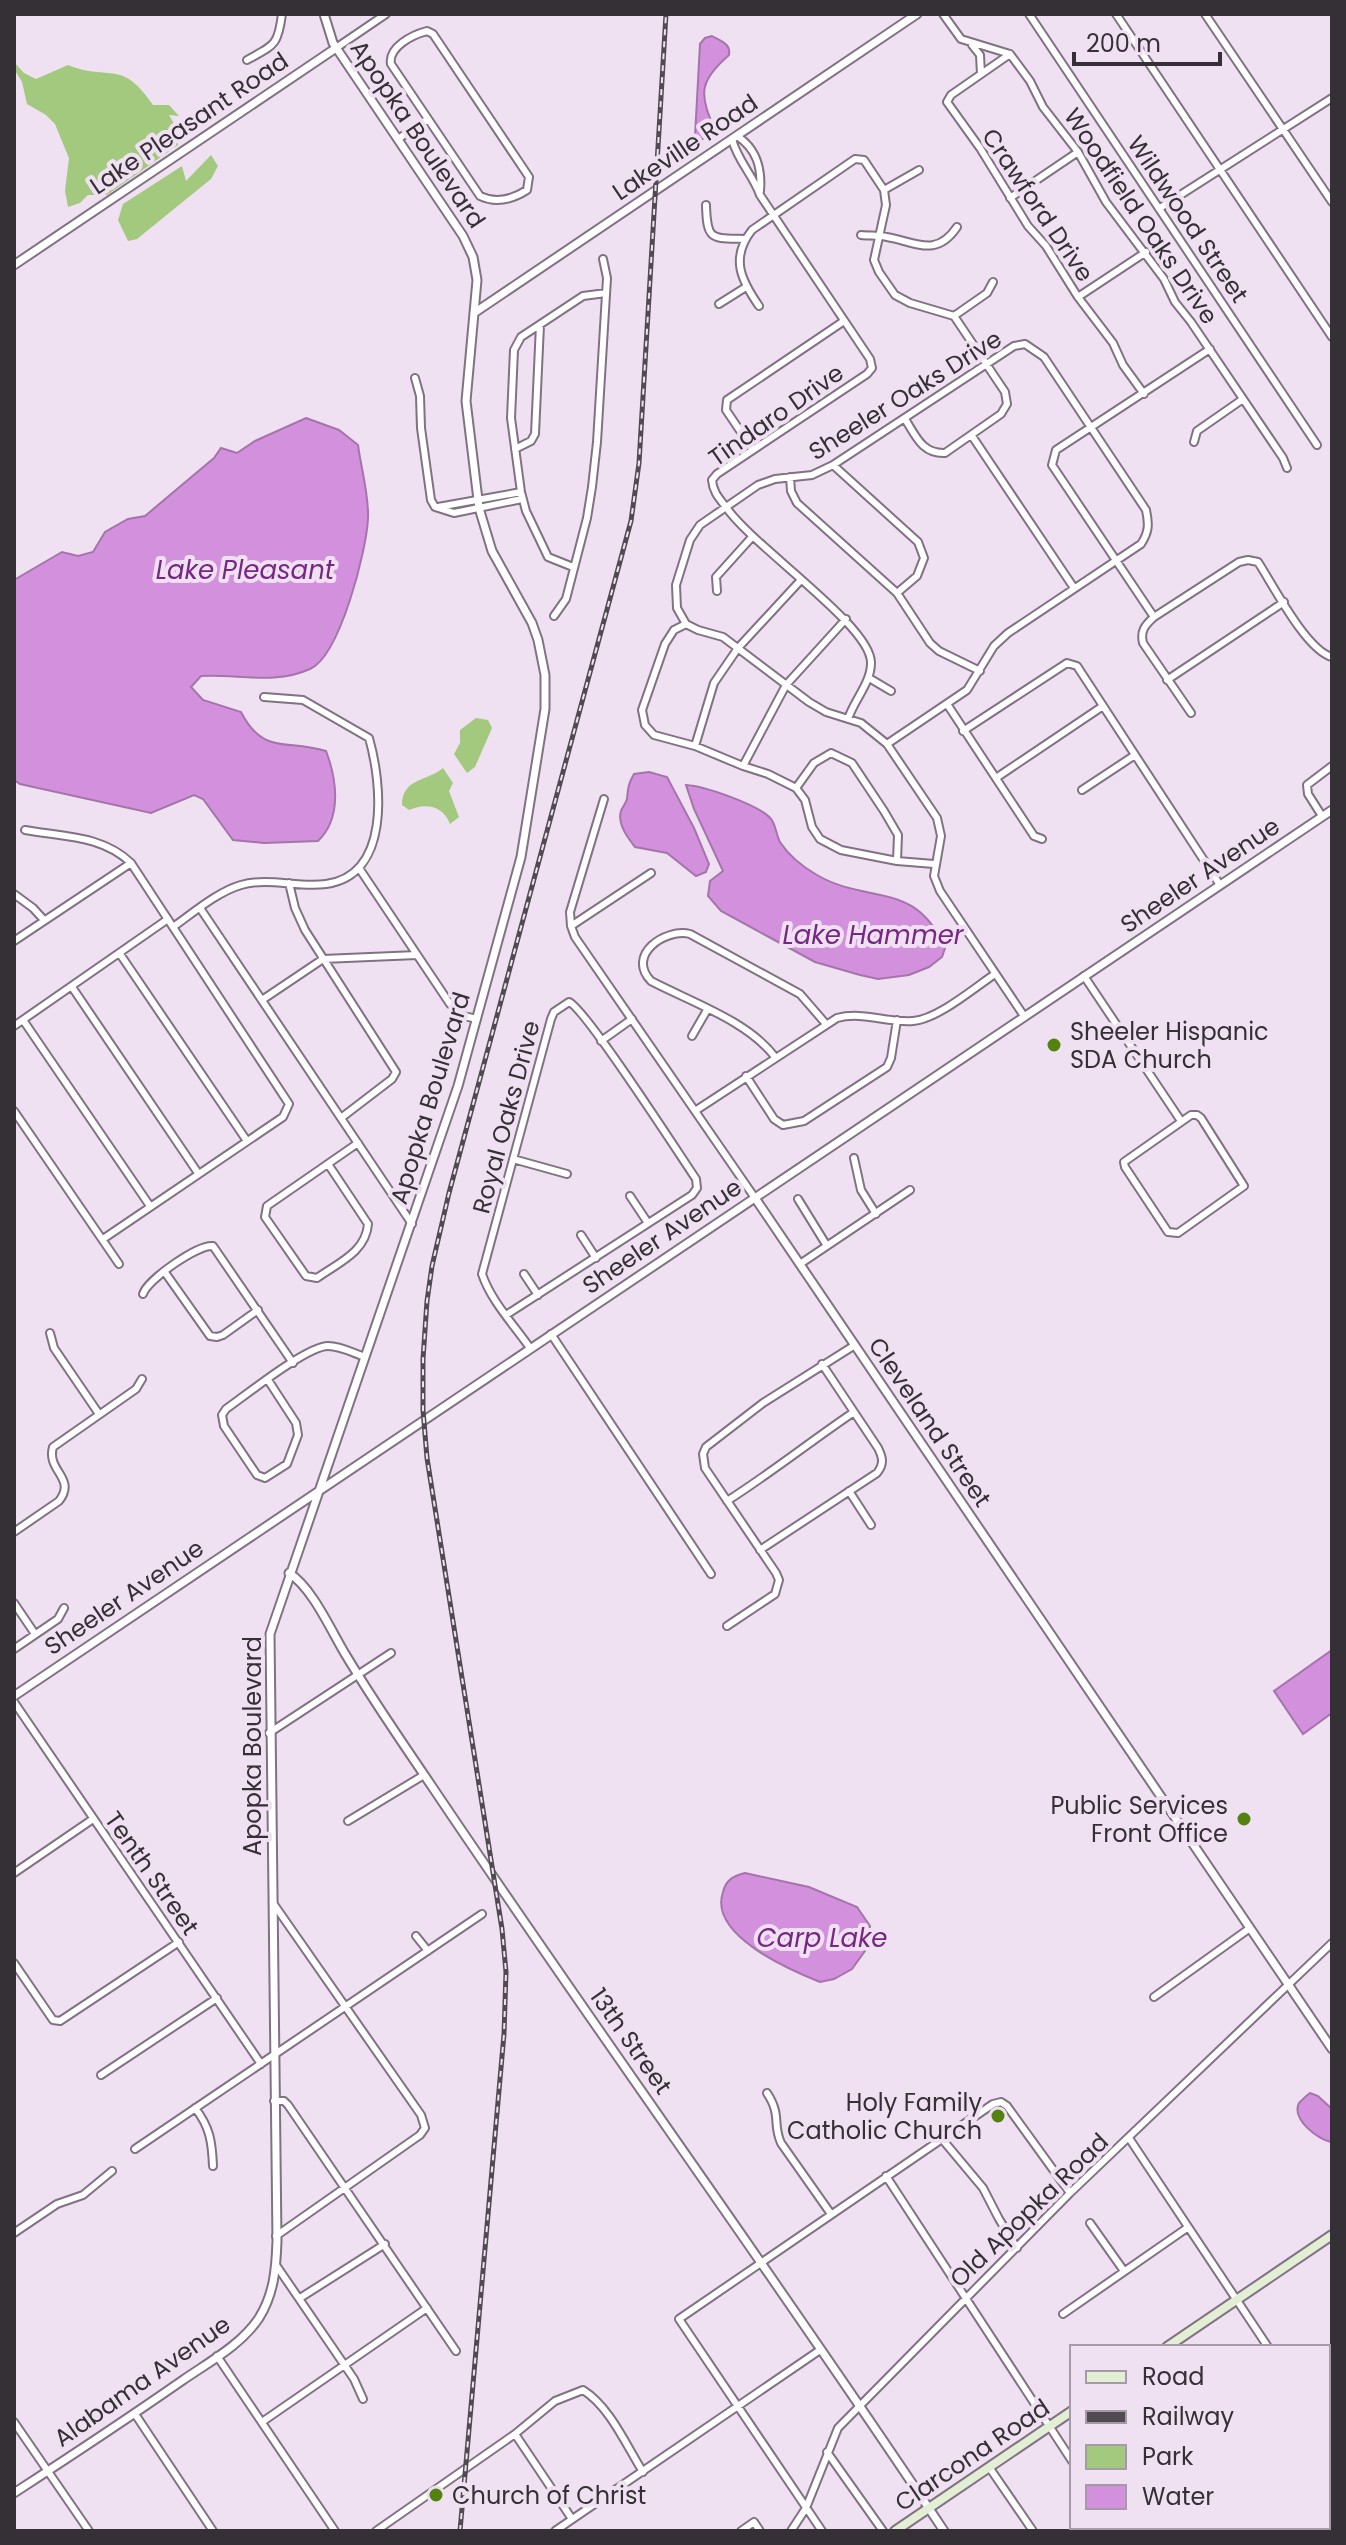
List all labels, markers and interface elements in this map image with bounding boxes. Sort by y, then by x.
scale bar [1074,16,1220,66]
text: 200 m [1086,27,1161,60]
street label: Apopka Boulevard [343,34,493,234]
street label: Lake Pleasant Road [83,44,295,202]
street label: Lakeville Road [606,86,764,208]
street label: Woodfield Oaks Drive [1056,101,1226,331]
street label: Crawford Drive [974,122,1102,288]
street label: Wildwood Street [1120,129,1256,309]
street label: Sheeler Oaks Drive [802,322,1008,468]
street label: Tindaro Drive [702,356,850,474]
water label: Lake Pleasant [156,552,335,588]
street label: Sheeler Avenue [1114,809,1286,941]
water label: Lake Hammer [783,917,965,953]
street label: Apopka Boulevard [382,988,478,1208]
place label: Sheeler Hispanic SDA Church [1070,1015,1269,1076]
street label: Royal Oaks Drive [464,1017,548,1217]
marker: Sheeler Hispanic SDA Church [1045,1036,1063,1054]
street label: Sheeler Avenue [576,1170,748,1302]
street label: Cleveland Street [861,1331,999,1513]
street label: Sheeler Avenue [38,1531,210,1663]
street label: Apopka Boulevard [236,1636,269,1856]
place label: Public Services Front Office [1050,1789,1228,1850]
street label: Tenth Street [97,1805,207,1941]
marker: Public Services Front Office [1235,1810,1253,1828]
water label: Carp Lake [757,1920,888,1956]
street label: 13th Street [582,1981,680,2101]
place label: Holy Family Catholic Church [787,2086,982,2147]
marker: Holy Family Catholic Church [989,2107,1007,2125]
street label: Old Apopka Road [942,2126,1116,2294]
street label: Alabama Avenue [47,2308,237,2454]
legend [1070,2345,1330,2529]
text: Road [1142,2360,1204,2393]
street label: Clarcona Road [888,2391,1056,2519]
text: Railway [1142,2400,1235,2433]
text: Park [1142,2440,1194,2473]
place label: Church of Christ [452,2479,646,2512]
text: Water [1142,2480,1214,2513]
marker: Church of Christ [427,2486,445,2504]

